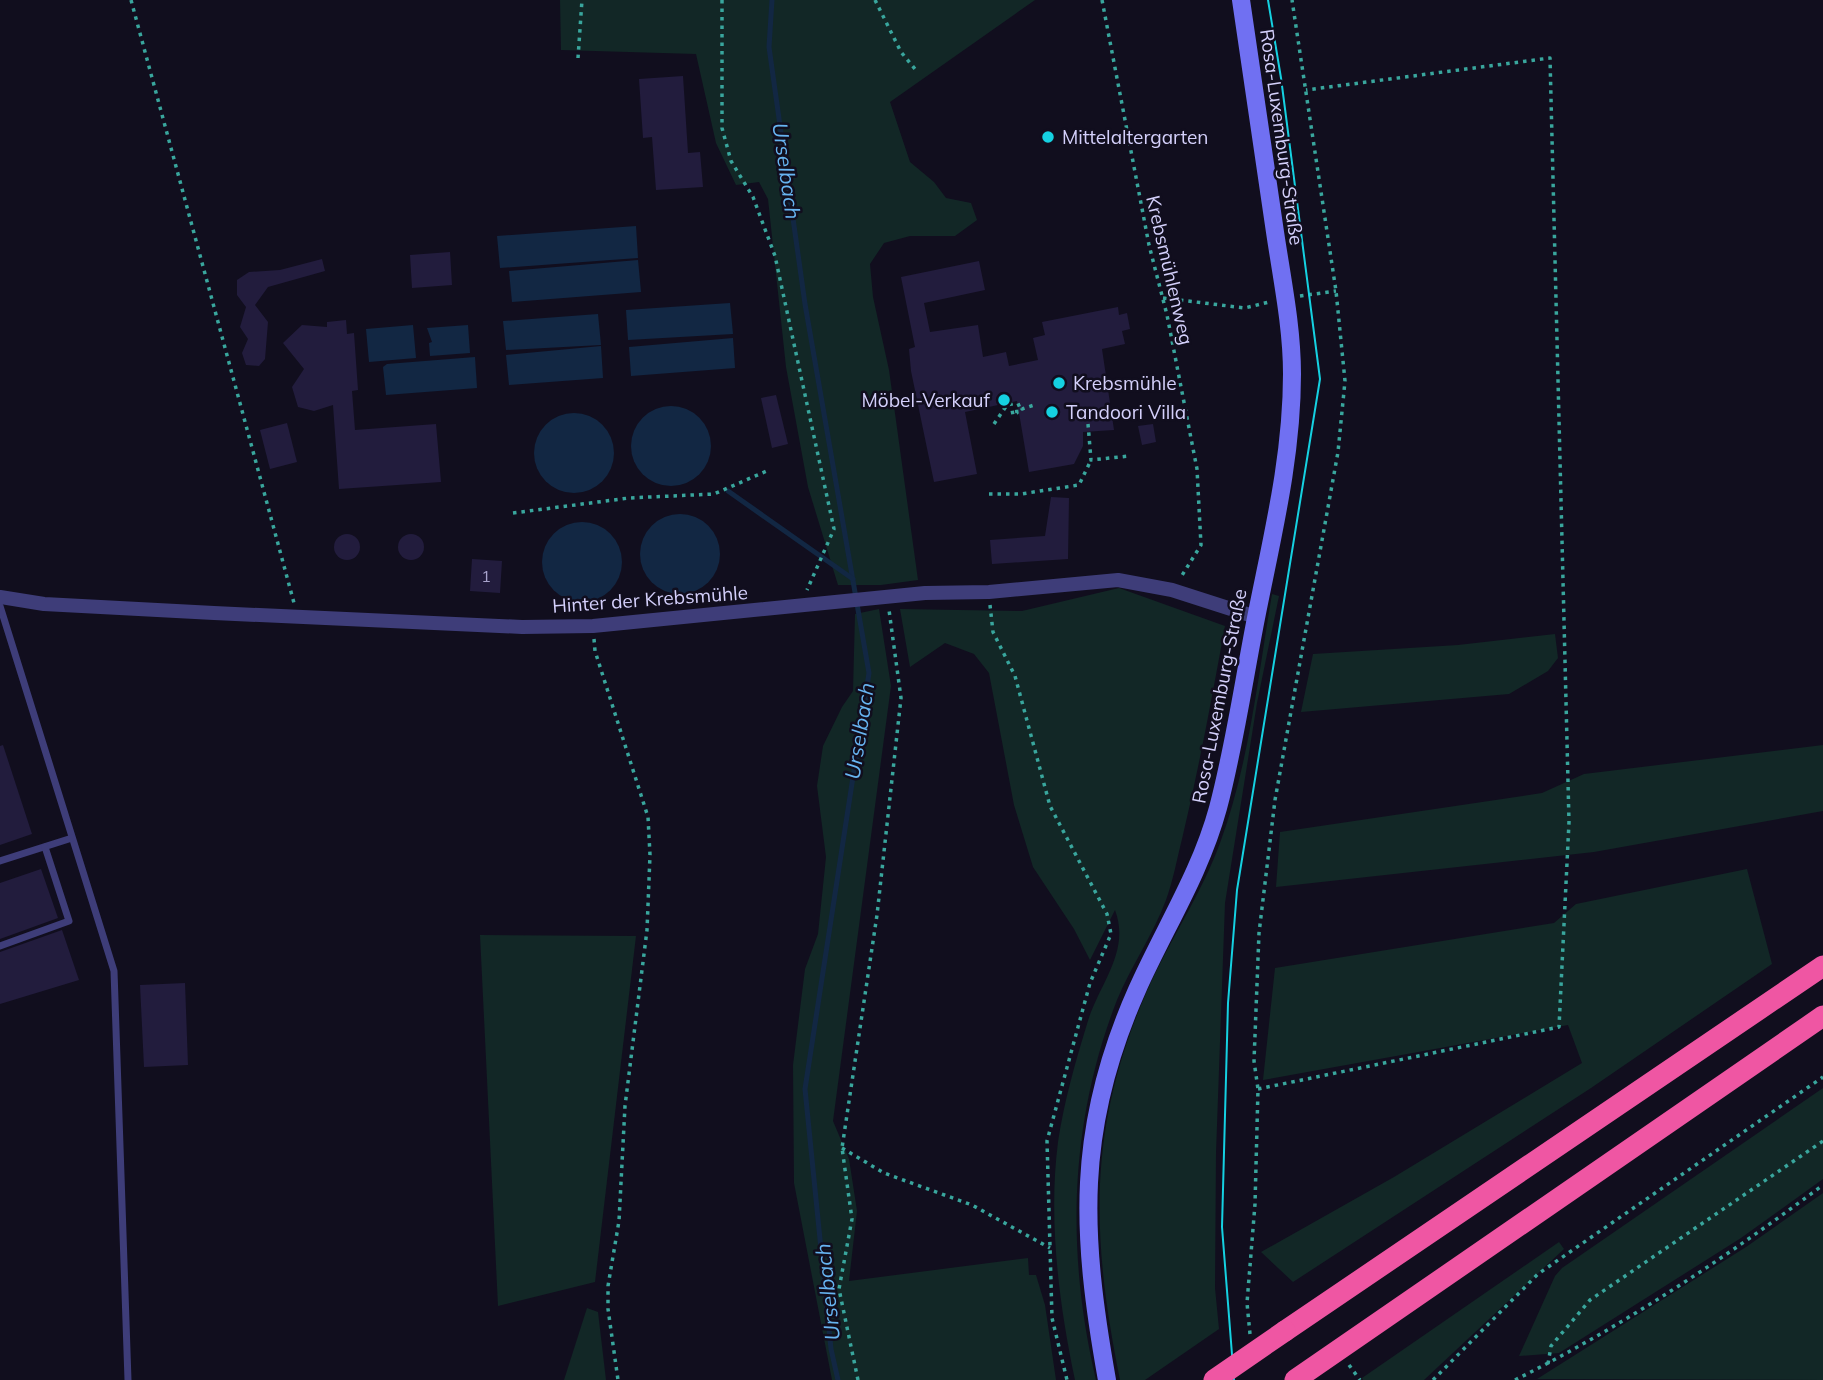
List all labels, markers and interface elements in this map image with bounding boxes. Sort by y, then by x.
street label: Rosa-Luxemburg-Straße [1255,27,1309,247]
water label: Urselbach [767,121,807,221]
place label: Mittelaltergarten [1062,125,1209,149]
marker: Mittelaltergarten [1040,129,1056,145]
street label: Krebsmühlenweg [1141,193,1199,347]
place label: Krebsmühle [1073,371,1177,395]
marker: Krebsmühle [1051,375,1067,391]
place label: Möbel-Verkauf [862,388,991,412]
marker: Möbel-Verkauf [996,392,1012,408]
place label: Tandoori Villa [1066,400,1186,424]
marker: Tandoori Villa [1044,404,1060,420]
house number: 1 [481,566,491,586]
street label: Hinter der Krebsmühle [551,580,749,618]
street label: Rosa-Luxemburg-Straße [1186,587,1252,805]
water label: Urselbach [839,681,879,781]
water label: Urselbach [809,1242,845,1342]

